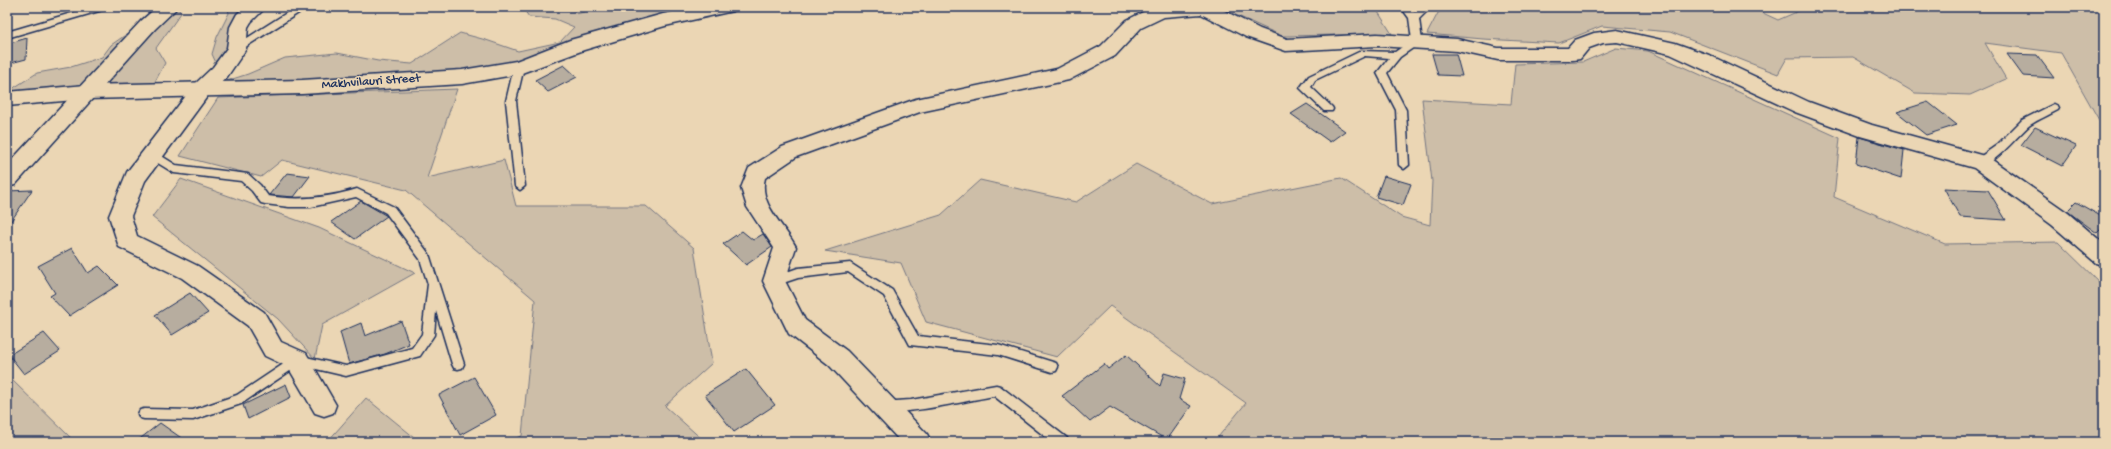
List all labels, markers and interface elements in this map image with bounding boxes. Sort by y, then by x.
street label: Makhvilauri Street [321,71,423,93]

